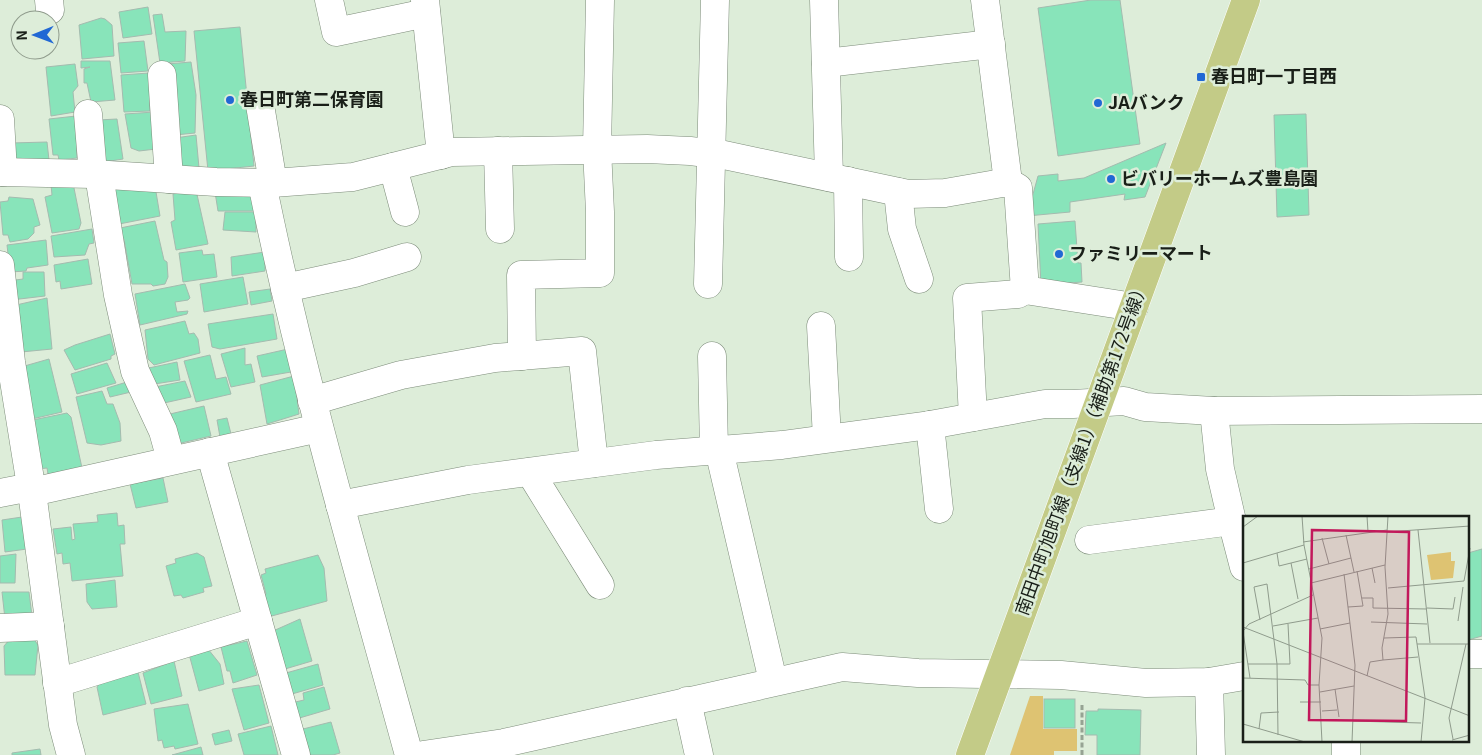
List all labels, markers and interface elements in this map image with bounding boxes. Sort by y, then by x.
north arrow [10,10,60,60]
text: N [11,30,31,41]
place label: 春日町一丁目西 [1211,62,1337,88]
marker: 春日町一丁目西 [1195,71,1207,83]
place label: 春日町第二保育園 [240,85,384,111]
place label: JAバンク [1108,88,1185,114]
marker: 春日町第二保育園 [224,94,236,106]
marker: JAバンク [1092,97,1104,109]
place label: ビバリーホームズ豊島園 [1121,164,1318,190]
marker: ビバリーホームズ豊島園 [1105,173,1117,185]
place label: ファミリーマート [1069,239,1213,265]
marker: ファミリーマート [1053,248,1065,260]
street label: 南田中町旭町線（支線1）（補助第172号線） [1007,276,1153,619]
inset map [1243,516,1470,742]

